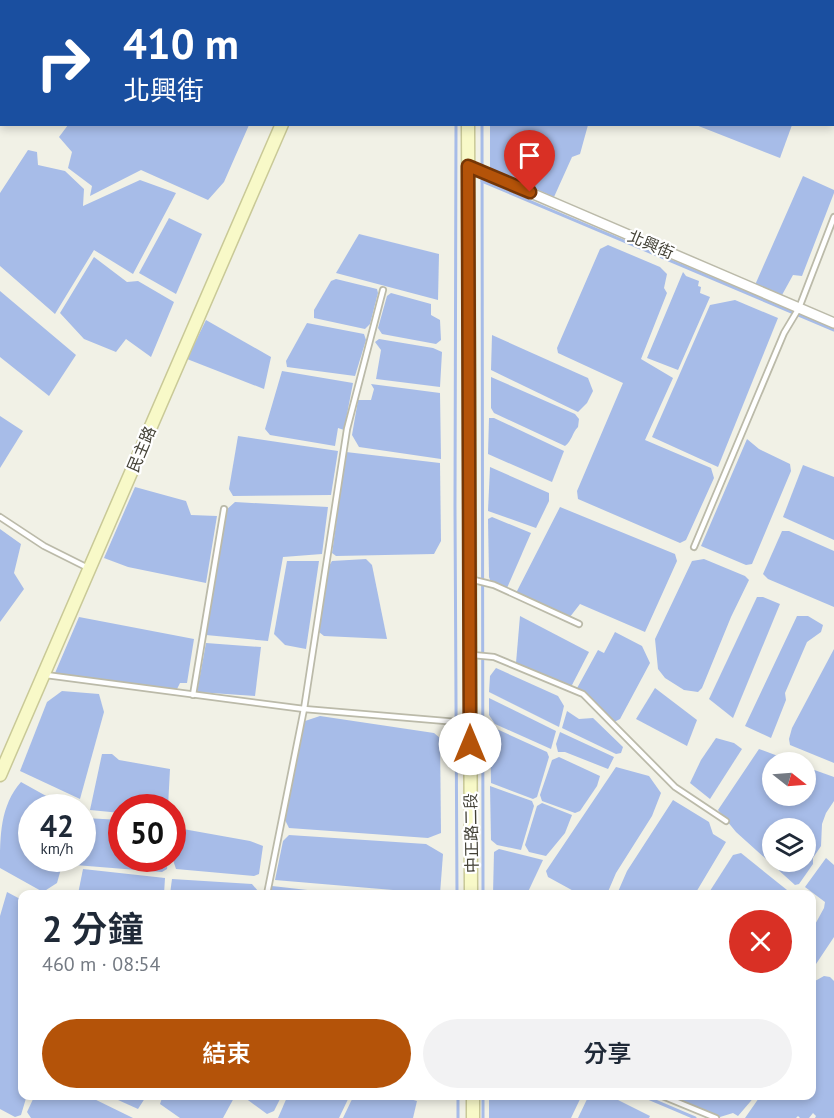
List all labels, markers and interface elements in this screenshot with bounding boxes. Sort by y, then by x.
text: 410 m [123,16,239,71]
icon: right [24,24,102,102]
text: 北興街 [123,73,204,107]
pin [504,130,555,192]
icon: arrive [513,139,546,172]
street label: 北興街 [625,225,677,263]
street label: 民主路 [122,423,160,475]
position arrow [438,712,502,776]
north arrow [762,752,816,806]
map controls [762,752,816,872]
street label: 中正路二段 [460,793,482,873]
speed limit sign: 50 [108,794,186,872]
text: 42 [40,806,74,845]
button: layers [762,818,816,872]
text: km/h [41,839,73,858]
text: 2 分鐘 [42,905,144,952]
button: close [729,910,792,973]
text: 460 m · 08:54 [42,951,160,977]
button: 結束 [42,1019,411,1088]
button: 分享 [423,1019,792,1088]

